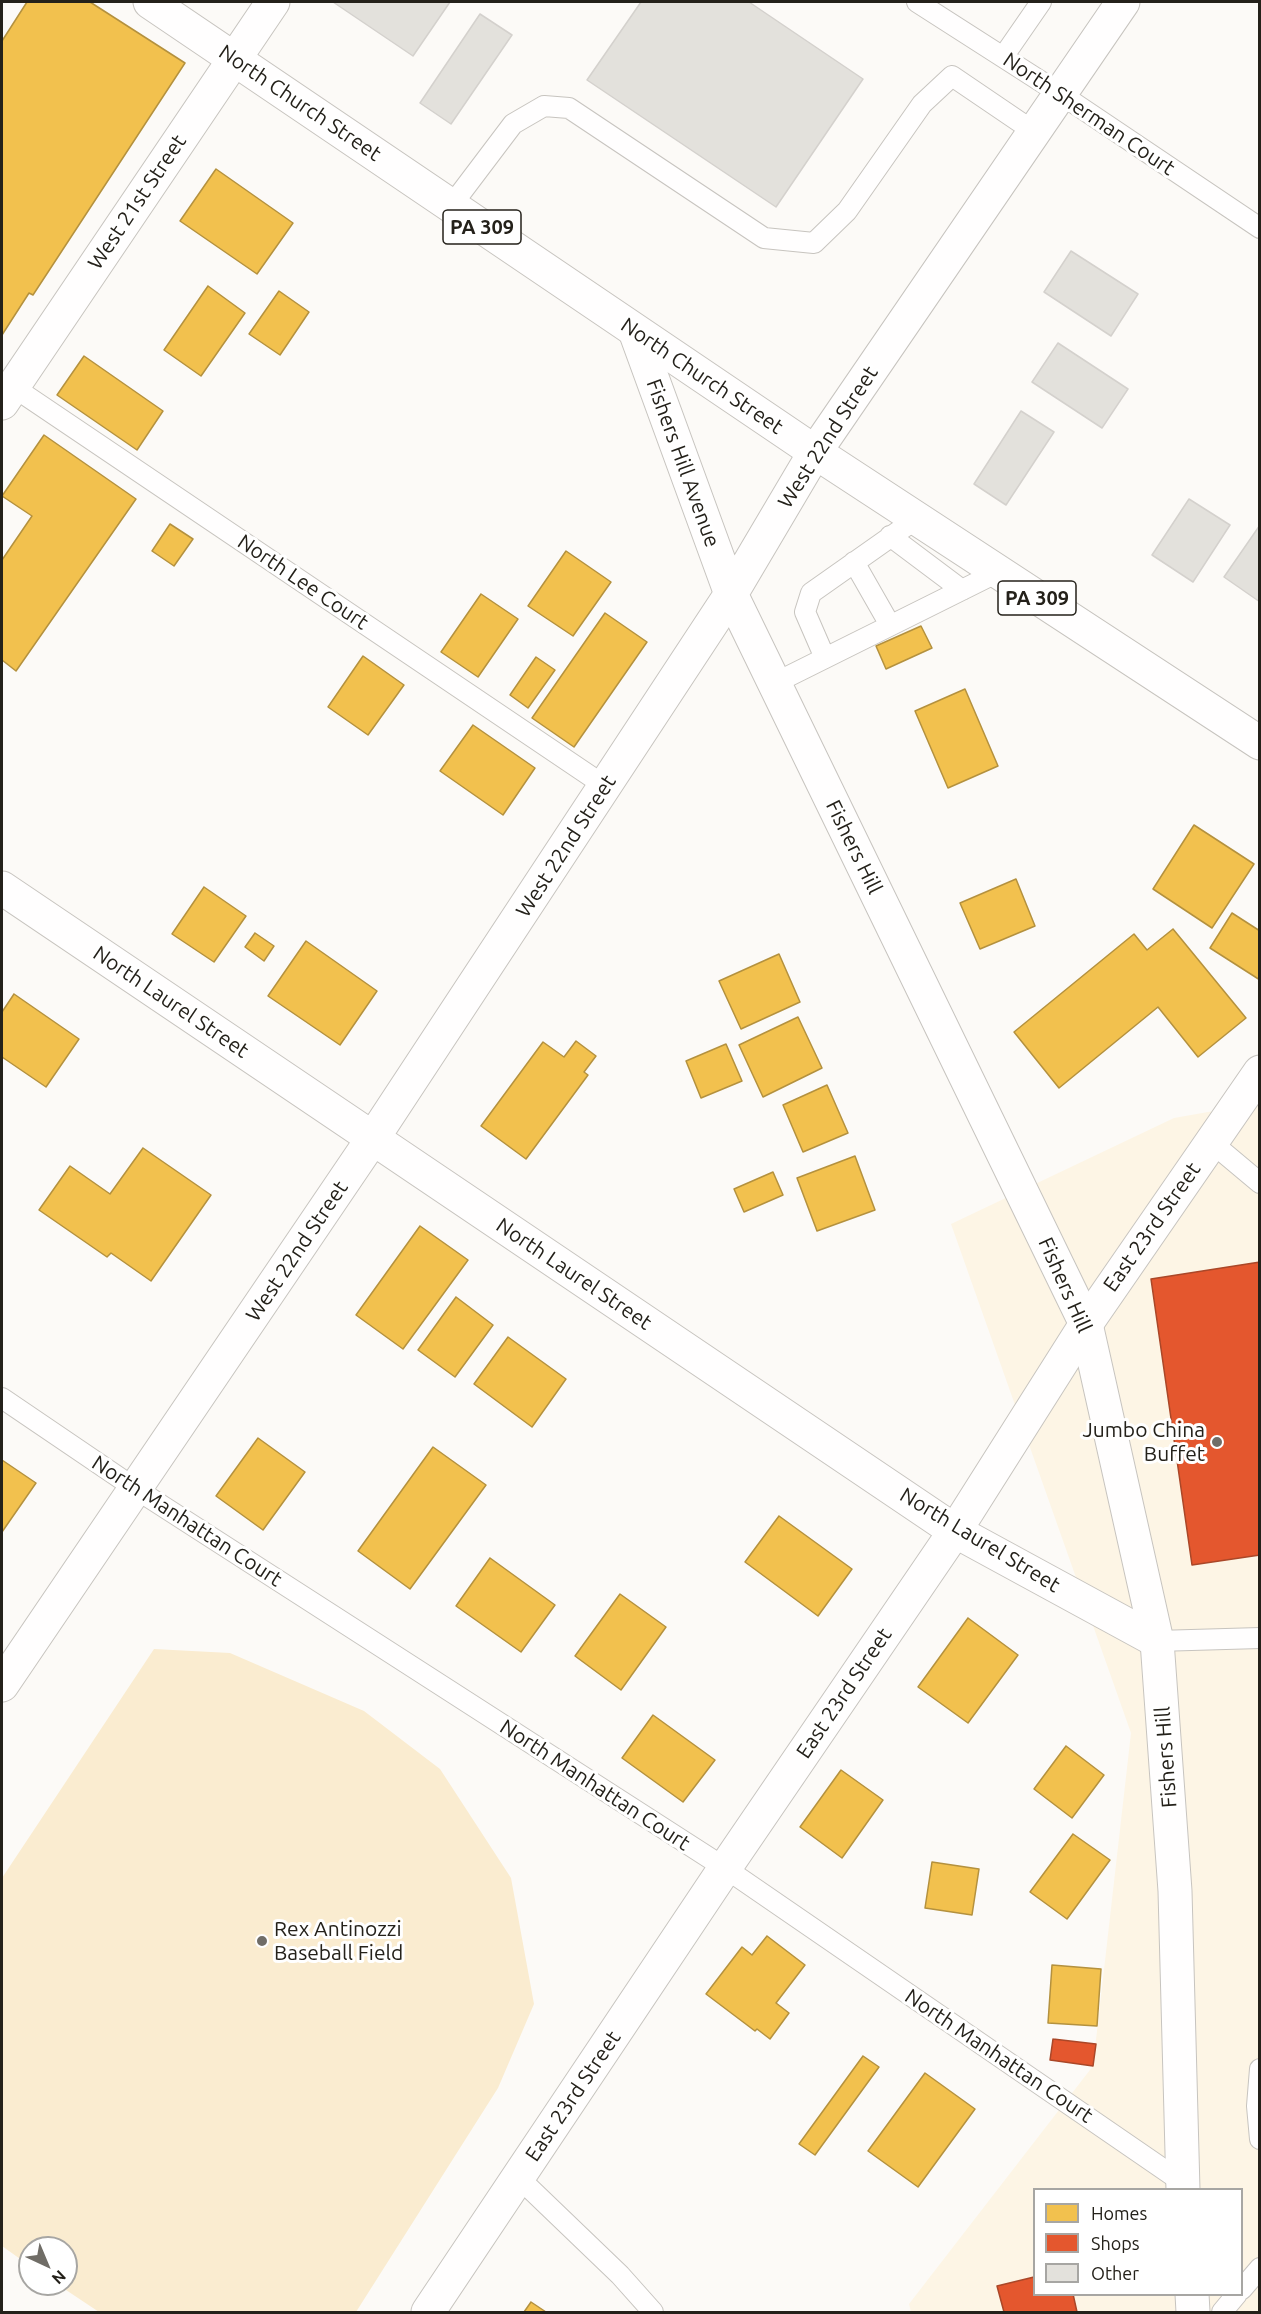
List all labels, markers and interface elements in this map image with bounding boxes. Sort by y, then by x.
street label: North Church Street [214,39,386,167]
street label: North Sherman Court [998,47,1180,181]
street label: West 21st Street [83,130,191,274]
road number: PA 309 [443,210,521,244]
street label: North Church Street [616,312,788,440]
street label: West 22nd Street [773,361,883,513]
street label: Fishers Hill Avenue [641,376,725,550]
street label: North Lee Court [233,529,373,635]
road number: PA 309 [998,581,1076,615]
street label: West 22nd Street [511,770,621,922]
street label: Fishers Hill [820,796,888,898]
street label: North Laurel Street [88,941,254,1063]
street label: East 23rd Street [1098,1157,1206,1297]
street label: West 22nd Street [241,1176,353,1326]
street label: North Laurel Street [491,1213,657,1335]
street label: Fishers Hill [1033,1234,1097,1336]
place label: Jumbo China Buffet [1082,1417,1205,1467]
marker: Jumbo China Buffet [1210,1435,1224,1449]
street label: North Manhattan Court [87,1450,287,1592]
street label: North Laurel Street [895,1482,1065,1598]
street label: East 23rd Street [791,1623,897,1763]
street label: Fishers Hill [1150,1706,1182,1808]
street label: North Manhattan Court [495,1714,695,1856]
place label: Rex Antinozzi Baseball Field [274,1916,403,1966]
marker: Rex Antinozzi Baseball Field [255,1934,269,1948]
street label: North Manhattan Court [900,1984,1098,2128]
street label: East 23rd Street [520,2026,626,2166]
legend [1033,2188,1243,2296]
text: Homes [1091,2203,1147,2223]
text: Shops [1091,2233,1140,2253]
north arrow [18,2236,78,2296]
text: Other [1091,2263,1139,2283]
text: N [49,2267,70,2288]

